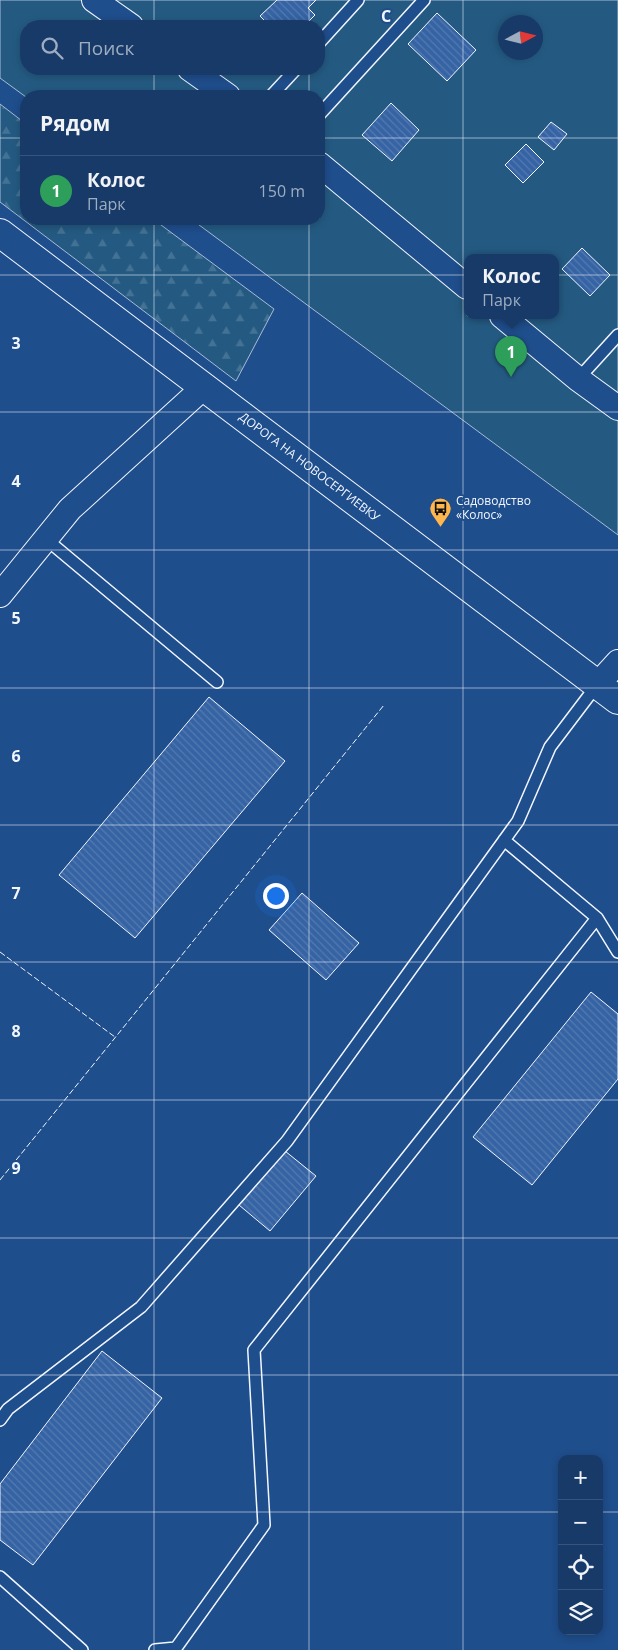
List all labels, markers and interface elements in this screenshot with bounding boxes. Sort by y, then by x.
text: C [381,5,391,27]
north arrow [498,15,543,60]
search box [20,20,325,75]
icon: search [38,34,66,62]
text: Поиск [78,35,134,61]
text: Рядом [40,109,110,137]
text: Колос [87,167,145,193]
text: 1 [51,180,61,202]
text: 150 m [259,180,305,202]
text: Парк [87,193,126,215]
popup [464,254,559,319]
text: Колос [482,263,541,289]
text: Парк [482,289,521,311]
text: 3 [11,332,21,354]
pin: 1 [495,336,527,377]
street label: ДОРОГА НА НОВОСЕРГИЕВКУ [236,408,384,526]
text: 4 [11,470,21,492]
place label: Садоводство «Колос» [456,492,531,523]
bus stop icon: Садоводство «Колос» [428,496,452,527]
text: 5 [11,607,21,629]
text: 6 [11,745,21,767]
text: 7 [11,882,21,904]
your location [263,883,289,909]
text: 8 [11,1020,21,1042]
text: 9 [11,1157,21,1179]
map controls [558,1455,603,1635]
button: + [558,1455,603,1500]
button: − [558,1500,603,1545]
button: locate [558,1545,603,1590]
button: layers [558,1590,603,1635]

